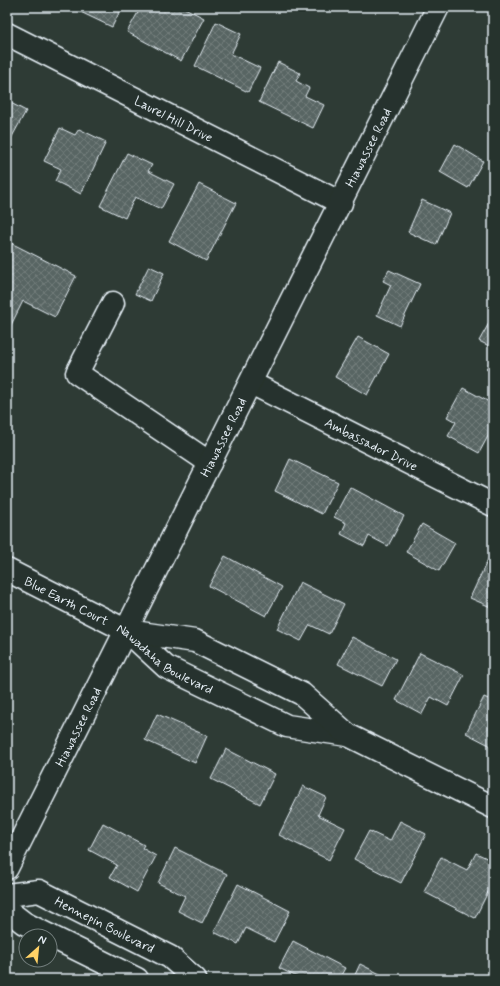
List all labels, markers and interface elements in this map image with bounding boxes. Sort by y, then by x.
street label: Laurel Hill Drive [131,93,215,147]
street label: Hiawassee Road [342,105,396,190]
street label: Hiawassee Road [197,395,251,480]
street label: Ambassador Drive [322,415,420,476]
street label: Blue Earth Court [21,573,111,630]
street label: Nawadaha Boulevard [113,620,216,699]
street label: Hiawassee Road [52,685,106,770]
street label: Hennepin Boulevard [51,893,157,958]
north arrow [18,928,58,968]
text: N [36,932,49,948]

